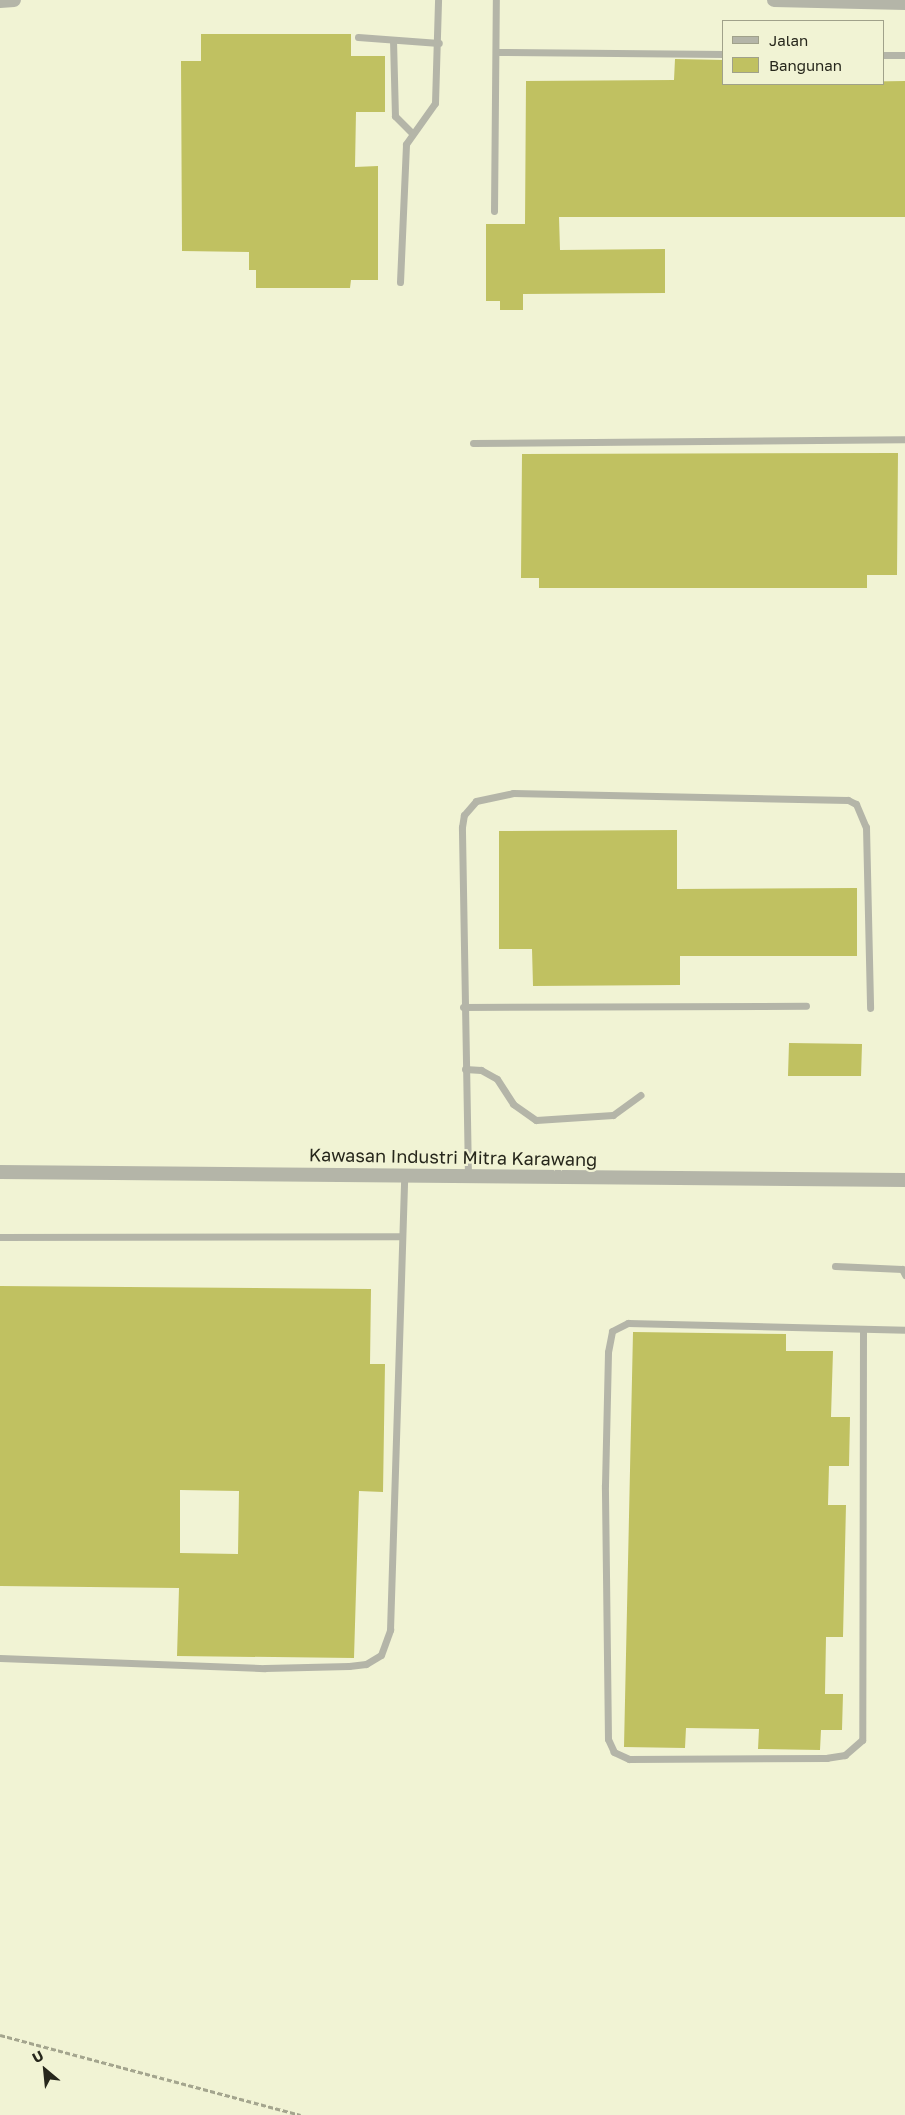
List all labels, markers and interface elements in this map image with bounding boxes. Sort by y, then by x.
legend [722,20,885,85]
text: Jalan [769,31,808,49]
text: Bangunan [769,56,842,74]
street label: Kawasan Industri Mitra Karawang [309,1144,597,1170]
north arrow [20,2045,70,2095]
text: U [29,2046,46,2066]

